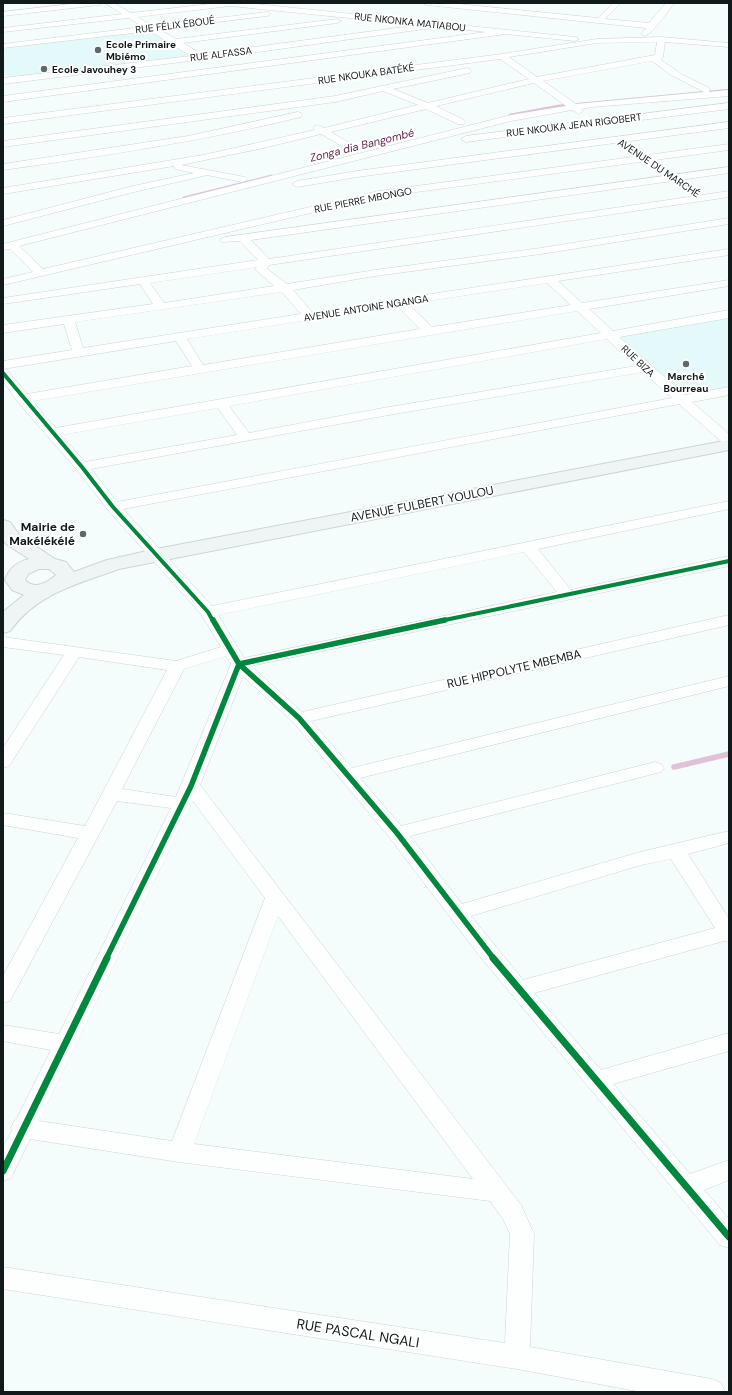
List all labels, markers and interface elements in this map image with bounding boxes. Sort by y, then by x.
street label: RUE NKONKA MATIABOU [354,10,466,34]
street label: RUE FÉLIX ÉBOUÉ [135,14,216,36]
place label: Ecole Primaire Mbiémo [106,38,176,63]
street label: RUE ALFASSA [189,44,253,64]
marker: Ecole Primaire Mbiémo [93,45,103,55]
street label: RUE NKOUKA BATÉKÉ [317,61,415,87]
place label: Ecole Javouhey 3 [52,63,136,76]
marker: Ecole Javouhey 3 [39,64,49,74]
street label: RUE NKOUKA JEAN RIGOBERT [506,110,643,140]
water label: Zonga dia Bangombé [308,125,416,165]
street label: AVENUE DU MARCHÉ [615,136,703,201]
street label: RUE PIERRE MBONGO [313,184,413,216]
street label: AVENUE ANTOINE NGANGA [303,292,430,324]
street label: RUE BIZA [618,342,658,380]
marker: Marché Bourreau [681,359,691,369]
place label: Marché Bourreau [664,370,708,395]
street label: AVENUE FULBERT YOULOU [349,482,495,526]
place label: Mairie de Makélékélé [9,519,75,549]
marker: Mairie de Makélékélé [78,529,88,539]
street label: RUE HIPPOLYTE MBEMBA [445,646,583,692]
street label: RUE PASCAL NGALI [295,1314,421,1352]

